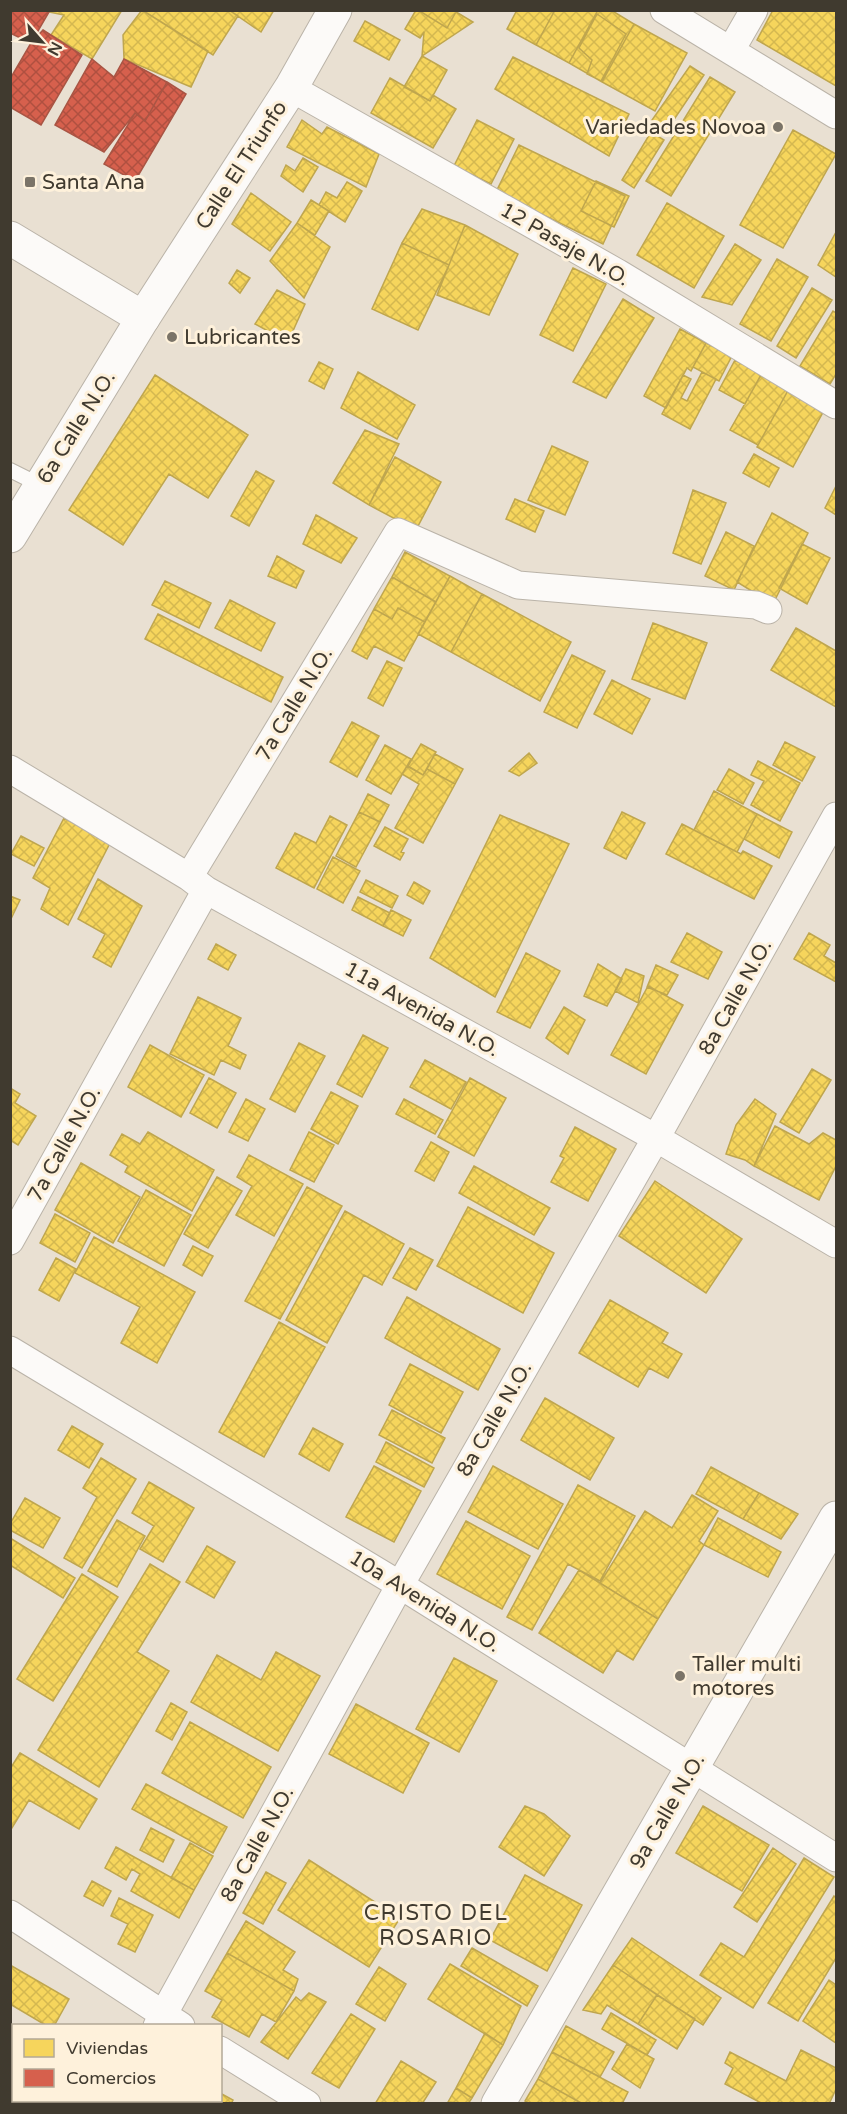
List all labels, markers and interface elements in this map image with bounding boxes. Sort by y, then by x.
north arrow [12,12,72,72]
text: N [43,38,66,59]
street label: Calle El Triunfo [190,96,292,234]
place label: Variedades Novoa [585,115,766,140]
marker: Variedades Novoa [771,120,785,134]
place label: Santa Ana [42,170,145,195]
marker: Santa Ana [23,175,37,189]
street label: 12 Pasaje N.O. [495,197,634,292]
place label: Lubricantes [184,325,301,350]
marker: Lubricantes [165,330,179,344]
street label: 6a Calle N.O. [32,366,121,488]
street label: 7a Calle N.O. [251,643,338,766]
street label: 8a Calle N.O. [693,935,778,1059]
street label: 11a Avenida N.O. [340,956,504,1062]
street label: 7a Calle N.O. [22,1082,107,1206]
street label: 8a Calle N.O. [451,1357,537,1481]
street label: 10a Avenida N.O. [344,1545,505,1658]
place label: Taller multi motores [692,1652,801,1701]
marker: Taller multi motores [673,1669,687,1683]
street label: 9a Calle N.O. [624,1749,710,1873]
street label: 8a Calle N.O. [215,1782,300,1906]
district label: CRISTO DEL ROSARIO [364,1900,508,1951]
legend [12,2024,222,2102]
text: Viviendas [66,2037,148,2059]
text: Comercios [66,2067,156,2089]

